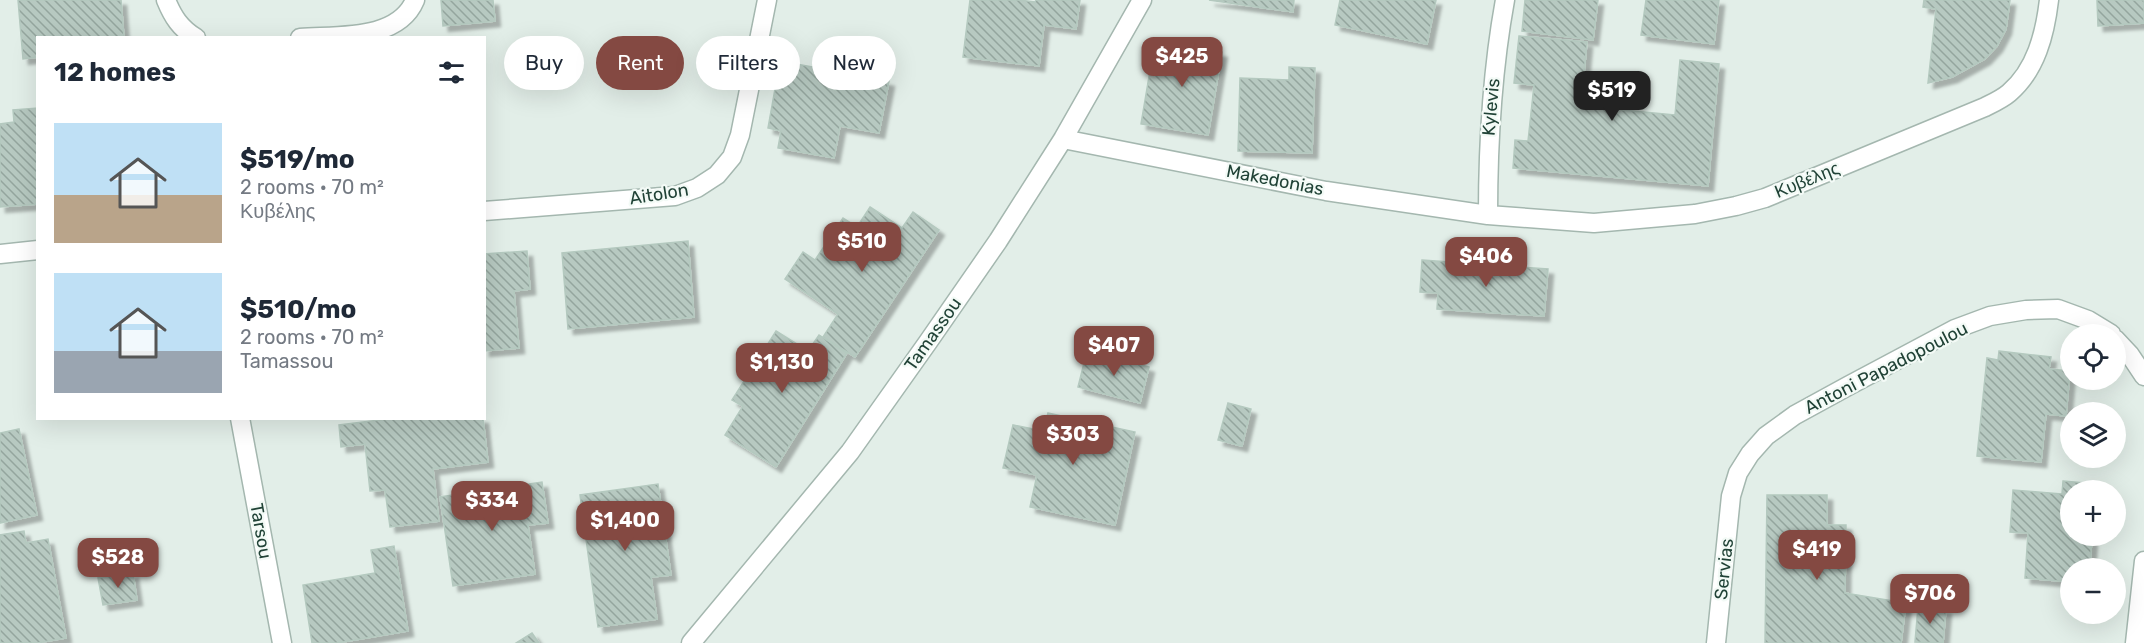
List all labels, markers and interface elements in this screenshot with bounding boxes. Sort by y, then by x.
chip: Buy [504,36,584,90]
chip: Rent [596,36,684,90]
chip: Filters [696,36,800,90]
chip: New [812,36,896,90]
pin: $425 [1146,37,1218,88]
text: $425 [1156,44,1208,68]
icon: filters [435,56,468,89]
text: 12 homes [54,57,176,88]
pin: $519 [1576,71,1648,122]
street label: Kylevis [1478,77,1504,137]
text: $519 [1588,78,1636,102]
text: $519/mo [240,144,355,175]
icon: home [102,147,174,219]
street label: Κυβέλης [1771,157,1843,203]
street label: Makedonias [1225,160,1325,200]
text: 2 rooms · 70 m² [240,175,384,199]
street label: Aitolon [628,178,690,210]
text: Κυβέλης [240,199,315,223]
pin: $510 [826,222,898,273]
text: $510 [837,229,887,253]
pin: $406 [1450,237,1522,288]
text: $406 [1459,244,1513,268]
street label: Tamassou [900,293,966,375]
text: $510/mo [240,294,356,325]
icon: home [102,297,174,369]
street label: Antoni Papadopoulou [1801,317,1971,419]
map controls [2060,324,2126,624]
button: locate [2060,324,2126,390]
text: 2 rooms · 70 m² [240,325,384,349]
pin: $407 [1078,326,1150,377]
text: $407 [1088,333,1140,357]
pin: $1,130 [733,343,831,394]
text: Tamassou [240,349,334,373]
text: $1,130 [750,350,814,374]
button: layers [2060,402,2126,468]
pin: $303 [1037,415,1109,466]
text: $303 [1046,422,1100,446]
button: + [2060,480,2126,546]
pin: $334 [456,481,528,532]
text: $334 [465,488,519,512]
pin: $1,400 [576,501,674,552]
street label: Tarsou [245,502,277,560]
text: $1,400 [590,508,660,532]
pin: $419 [1781,530,1853,581]
street label: Servias [1710,537,1738,601]
text: $419 [1792,537,1842,561]
pin: $528 [82,538,154,589]
text: $528 [92,545,144,569]
button: − [2060,558,2126,624]
pin: $706 [1894,574,1966,625]
text: $706 [1904,581,1956,605]

